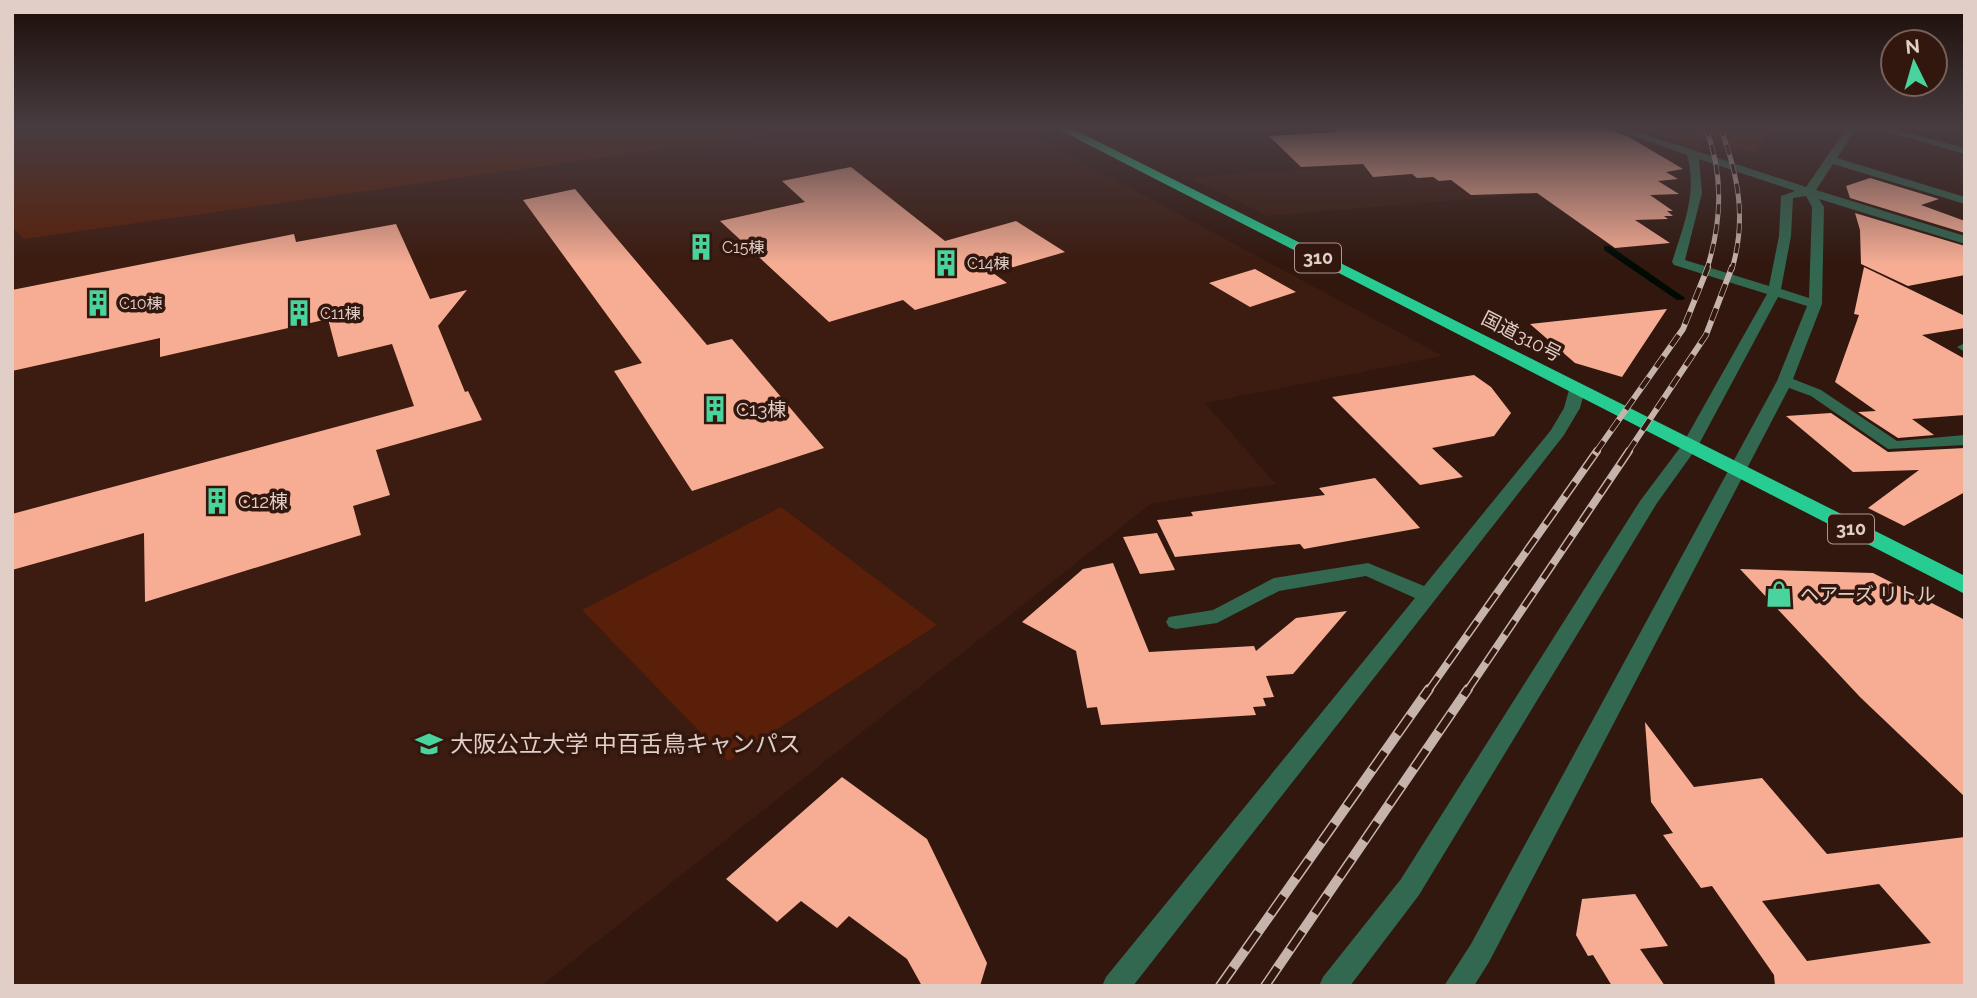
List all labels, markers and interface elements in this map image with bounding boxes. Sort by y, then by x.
north arrow [1879,28,1949,98]
text: N [1904,34,1921,58]
building icon: C15棟 [686,232,716,262]
place label: C15棟 [722,238,765,257]
road number: 310 [1295,244,1341,272]
building icon: C14棟 [931,248,961,278]
place label: C14棟 [967,254,1010,273]
building icon: C10棟 [83,288,113,318]
place label: C10棟 [119,294,163,313]
building icon: C11棟 [284,298,314,328]
place label: C11棟 [320,304,361,323]
street label: 国道310号 [1478,306,1566,366]
building icon: C13棟 [700,394,730,424]
place label: C13棟 [736,398,786,420]
building icon: C12棟 [202,486,232,516]
place label: C12棟 [238,490,288,512]
road number: 310 [1828,514,1874,544]
shop icon: ヘアーズ リトル [1764,579,1794,609]
place label: ヘアーズ リトル [1800,583,1936,605]
school or university icon: 大阪公立大学 中百舌鳥キャンパス [414,729,444,759]
place label: 大阪公立大学 中百舌鳥キャンパス [450,730,801,757]

